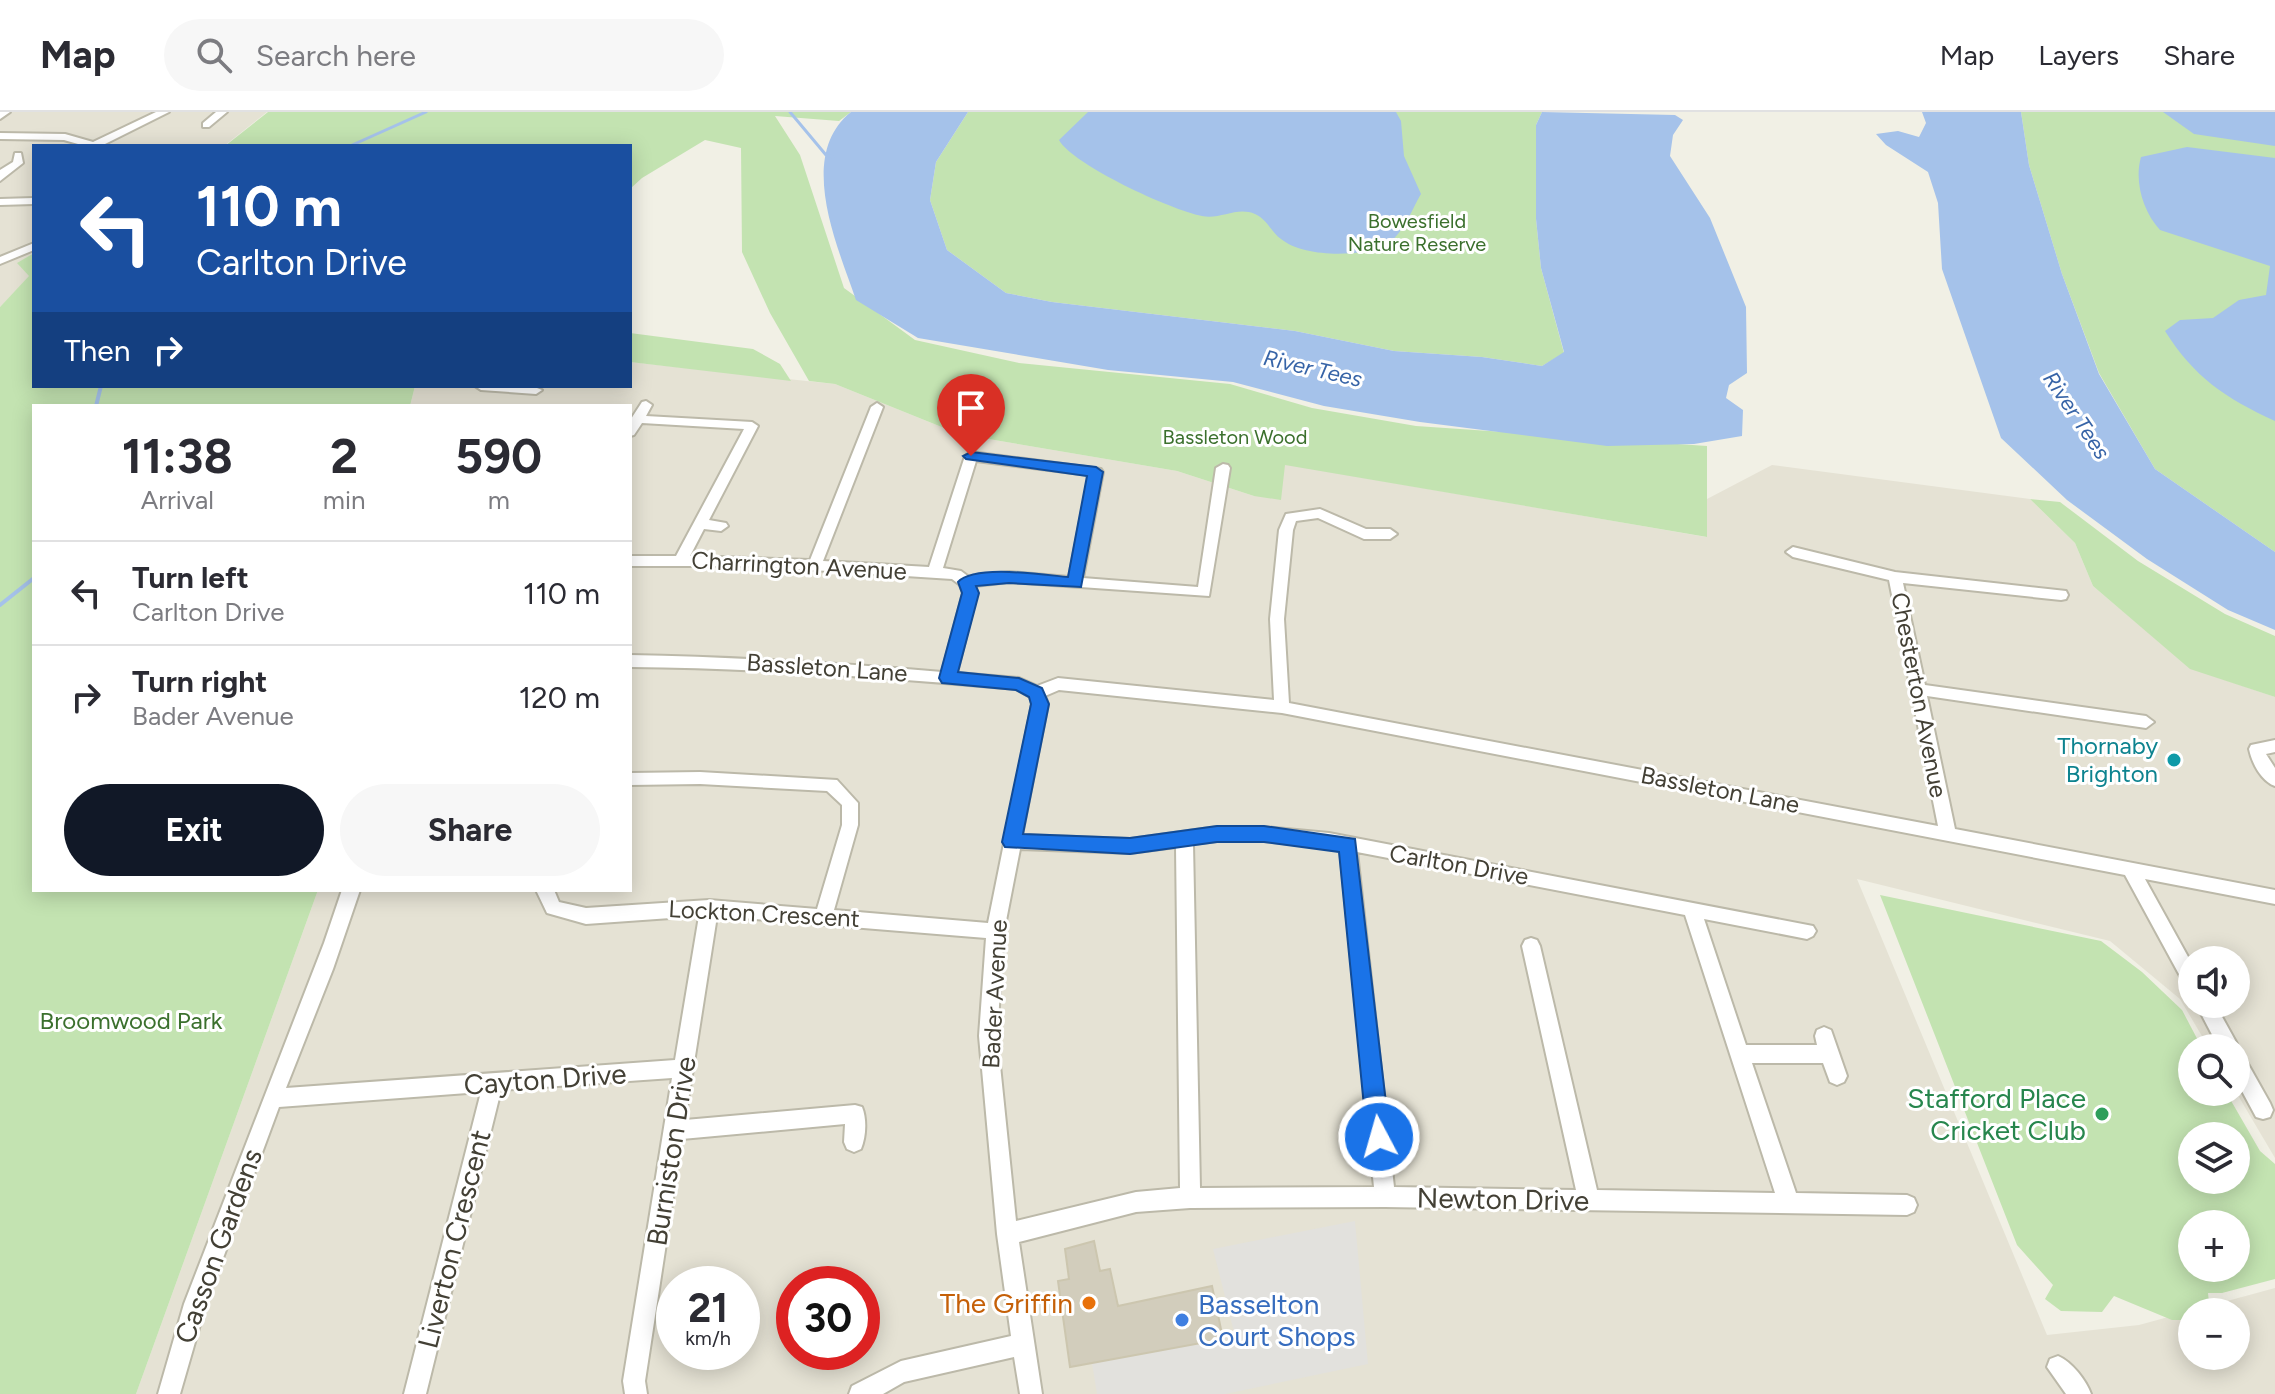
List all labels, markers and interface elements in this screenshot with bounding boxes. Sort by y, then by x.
search box [164,19,724,91]
text: Map [40,32,116,78]
icon: search [192,33,236,77]
text: Search here [256,37,416,74]
text: Map [1940,38,1994,72]
text: Layers [2038,38,2119,72]
text: Share [2163,38,2235,72]
text: 110 m [196,173,342,240]
icon: left [64,176,168,280]
park label: Bowesfield Nature Reserve [1348,209,1486,256]
text: Carlton Drive [196,241,407,284]
icon: right [146,328,190,372]
text: Then [64,332,130,369]
water label: River Tees [1261,344,1365,393]
water label: River Tees [2037,366,2116,464]
pin [937,374,1005,456]
icon: arrive [949,386,993,430]
park label: Bassleton Wood [1163,425,1307,449]
text: 11:38 [122,427,233,485]
text: 2 [330,427,358,485]
text: 590 [455,427,542,485]
text: Arrival [141,484,214,516]
text: min [323,484,365,516]
text: m [488,484,510,516]
street label: Charrington Avenue [691,545,907,586]
text: Turn left [132,559,249,596]
icon: left [64,571,108,615]
text: 110 m [523,575,600,612]
street label: Chesterton Avenue [1885,590,1954,800]
text: Carlton Drive [132,596,284,628]
street label: Bassleton Lane [746,647,908,688]
text: Turn right [132,663,267,700]
icon: right [64,675,108,719]
text: 120 m [519,679,600,716]
text: Bader Avenue [132,700,294,732]
place label: Thornaby Brighton [2057,731,2158,788]
marker: Thornaby Brighton [2165,751,2183,769]
street label: Bassleton Lane [1638,760,1802,819]
button: Exit [64,784,324,876]
button: Share [340,784,600,876]
street label: Carlton Drive [1387,838,1531,891]
street label: Lockton Crescent [668,894,860,933]
street label: Bader Avenue [976,919,1013,1069]
map controls [2178,946,2250,1370]
button: sound [2178,946,2250,1018]
park label: Broomwood Park [40,1006,223,1035]
button: search [2178,1034,2250,1106]
street label: Burniston Drive [639,1054,703,1248]
street label: Cayton Drive [462,1056,628,1102]
place label: Stafford Place Cricket Club [1907,1081,2086,1147]
position arrow [1337,1095,1421,1179]
marker: Stafford Place Cricket Club [2093,1105,2111,1123]
button: layers [2178,1122,2250,1194]
street label: Liverton Crescent [410,1126,498,1352]
street label: Casson Gardens [167,1144,269,1348]
street label: Newton Drive [1416,1180,1590,1218]
button: + [2178,1210,2250,1282]
speed limit sign: 30 [776,1266,880,1370]
text: 21 [688,1284,728,1332]
place label: The Griffin [940,1286,1073,1320]
place label: Basselton Court Shops [1198,1287,1356,1353]
marker: The Griffin [1080,1294,1098,1312]
button: − [2178,1298,2250,1370]
marker: Basselton Court Shops [1173,1311,1191,1329]
text: km/h [685,1326,731,1350]

